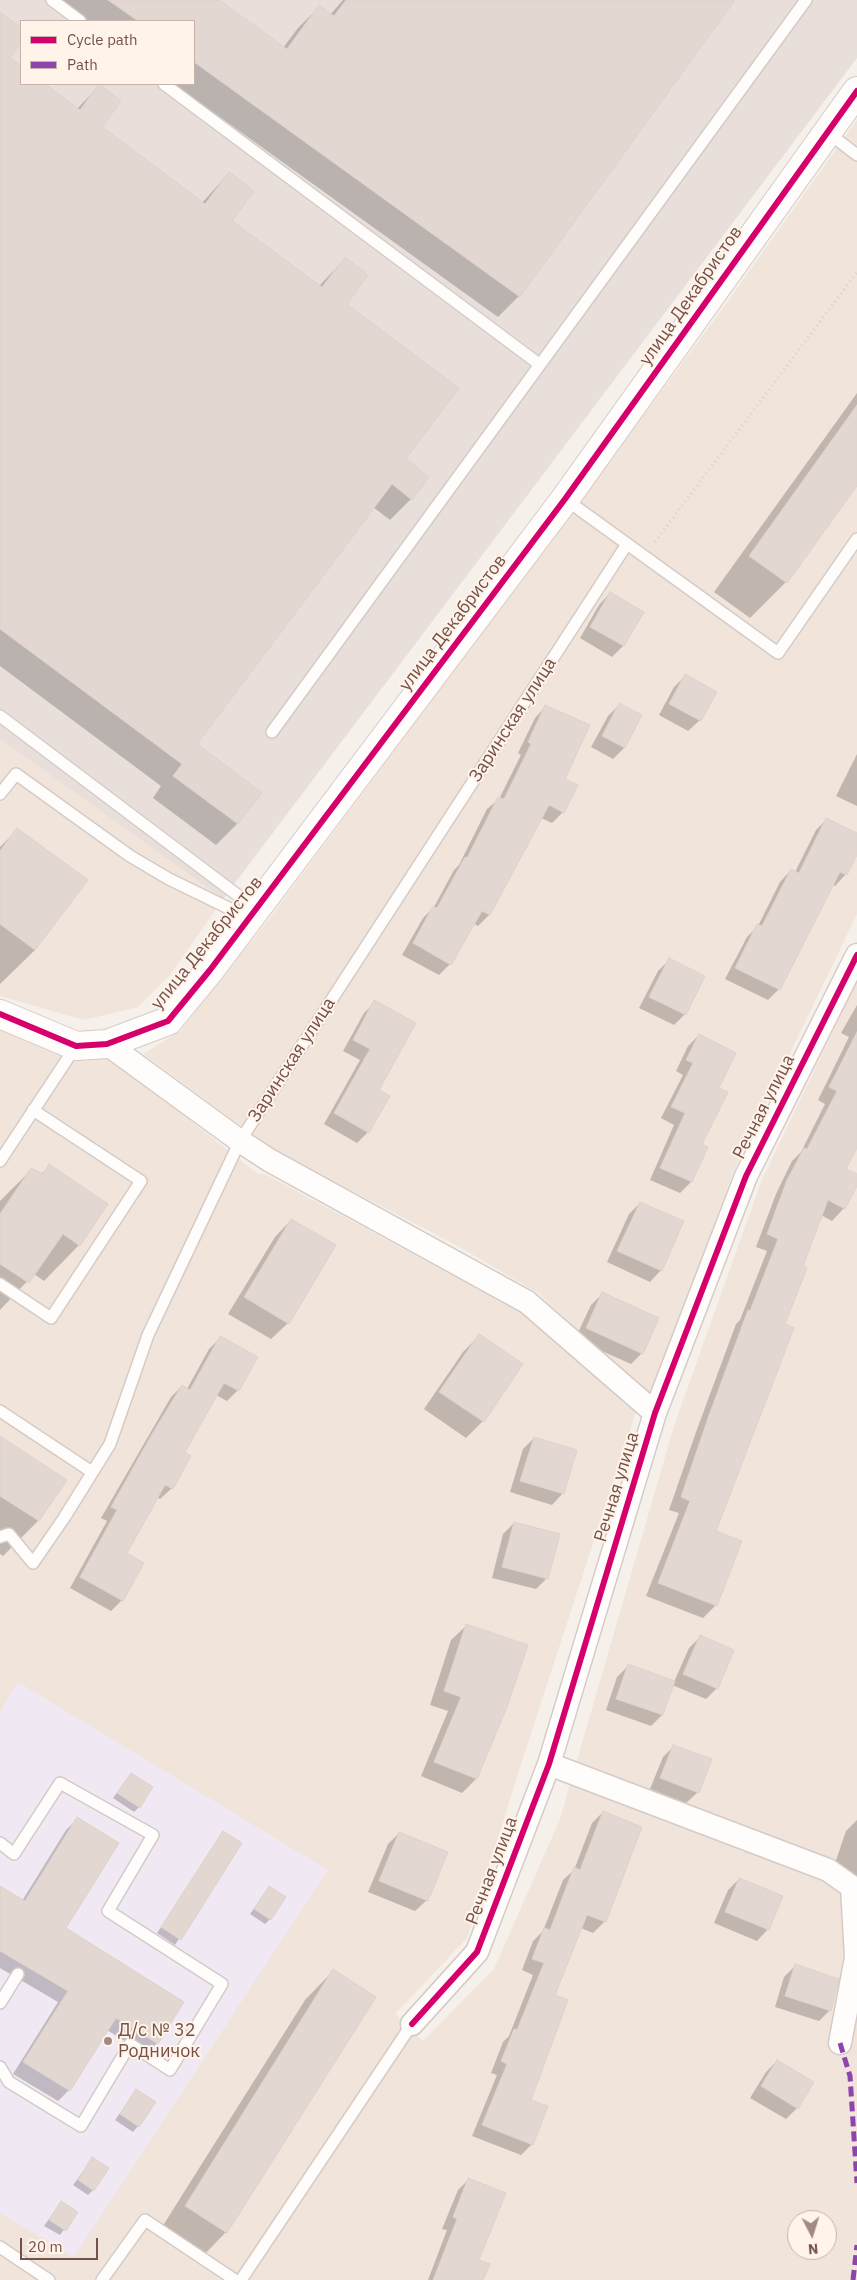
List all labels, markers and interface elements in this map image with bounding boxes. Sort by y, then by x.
legend [20,20,195,85]
text: Cycle path [67,30,138,49]
text: Path [67,55,98,74]
street label: улица Декабристов [635,222,747,370]
street label: улица Декабристов [395,551,511,695]
street label: Заринская улица [465,654,561,786]
street label: улица Декабристов [147,872,267,1014]
street label: Заринская улица [244,994,340,1126]
street label: Речная улица [728,1051,800,1163]
street label: Речная улица [590,1429,644,1545]
street label: Речная улица [461,1814,523,1928]
place label: Д/с № 32 Родничок [118,2020,200,2062]
marker: Д/с № 32 Родничок [102,2035,114,2047]
north arrow [787,2210,837,2260]
scale bar [22,2228,100,2260]
text: 20 m [28,2237,63,2256]
text: N [807,2240,819,2258]

